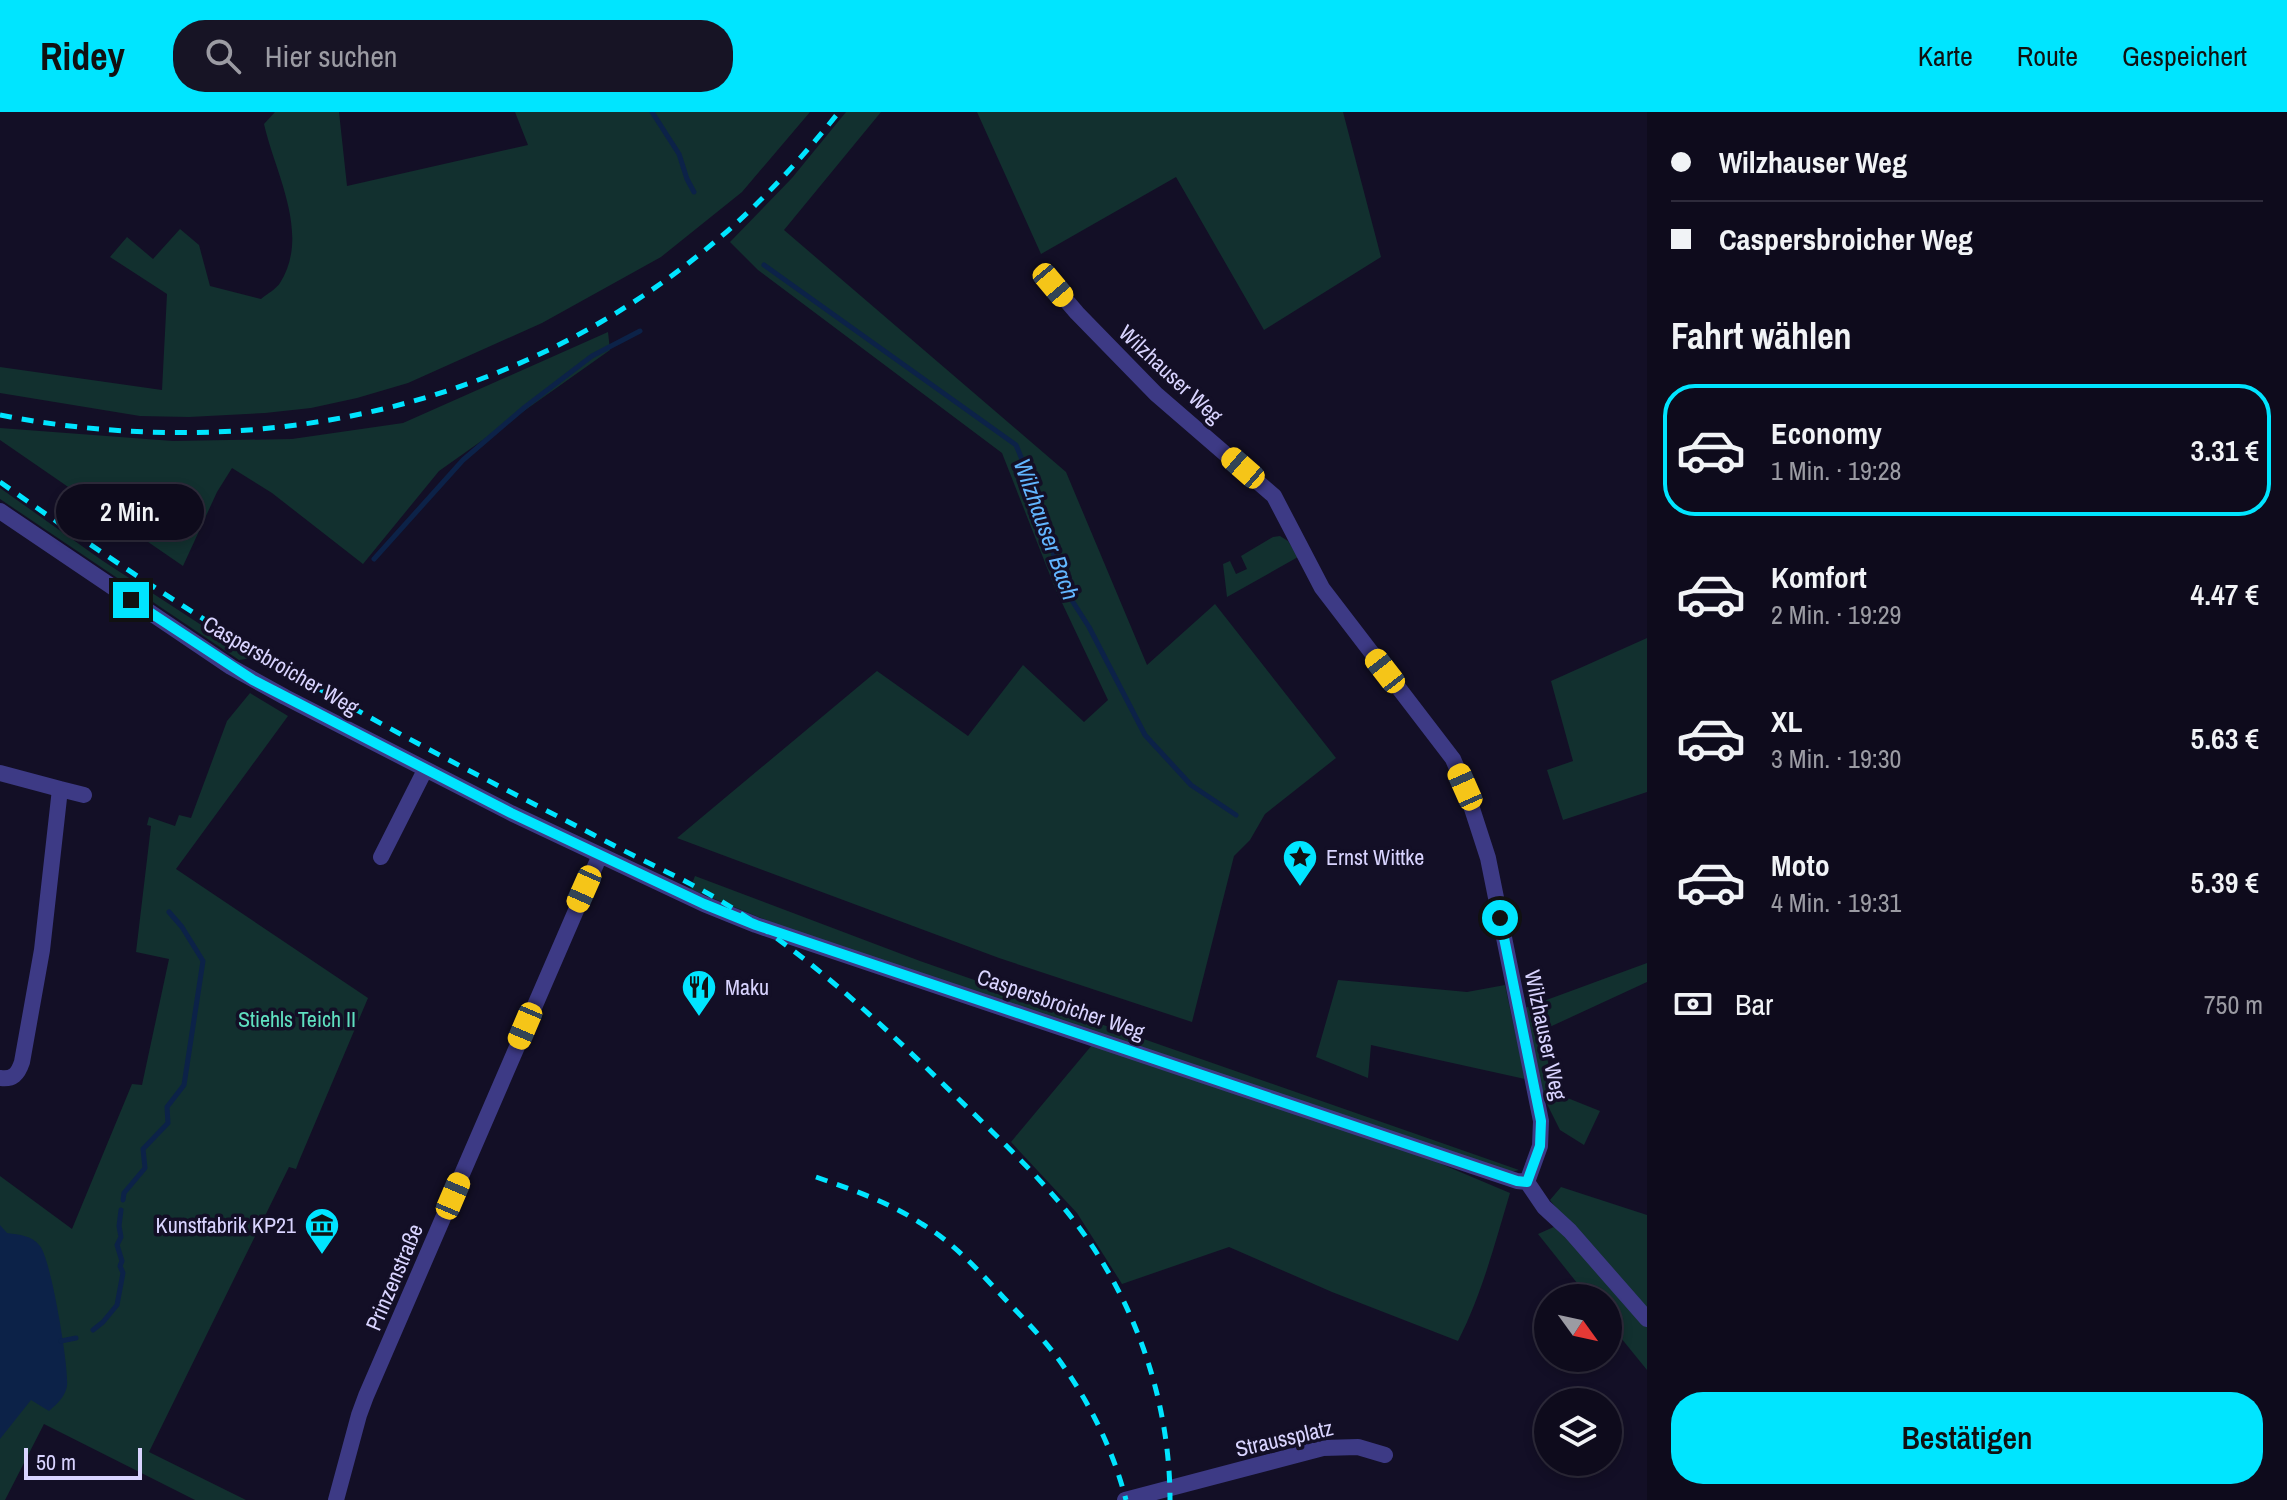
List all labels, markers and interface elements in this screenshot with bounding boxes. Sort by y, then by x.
search box [173,20,733,92]
text: Ridey [40,31,125,82]
icon: search [201,34,245,78]
text: Hier suchen [265,36,398,76]
text: Karte [1918,37,1973,75]
text: Route [2017,37,2078,75]
text: Gespeichert [2122,37,2247,75]
text: Wilzhauser Weg [1719,142,1907,182]
text: Caspersbroicher Weg [1719,219,1973,259]
car [1028,259,1078,311]
text: Fahrt wählen [1671,312,1852,360]
street label: Wilzhauser Weg [1112,318,1230,430]
text: Economy [1771,413,1882,453]
icon: car [1675,414,1747,486]
text: 3.31 € [2191,430,2259,470]
car [1217,443,1269,493]
text: 1 Min. · 19:28 [1771,453,1901,488]
water label: Wilzhauser Bach [1007,454,1087,604]
callout: 2 Min. [57,484,205,540]
text: 2 Min. [100,494,160,529]
text: Komfort [1771,557,1867,597]
icon: car [1675,558,1747,630]
text: 4.47 € [2191,574,2259,614]
route end [113,582,149,618]
text: 2 Min. · 19:29 [1771,597,1901,632]
street label: Caspersbroicher Weg [198,608,364,722]
car [1361,645,1409,697]
text: XL [1771,701,1802,741]
icon: car [1675,702,1747,774]
text: 5.63 € [2191,718,2259,758]
text: 3 Min. · 19:30 [1771,741,1901,776]
car [1444,760,1486,814]
place icon: Ernst Wittke [1281,838,1319,888]
place label: Ernst Wittke [1326,842,1424,872]
text: Moto [1771,845,1830,885]
icon: car [1675,846,1747,918]
car [563,862,605,916]
text: 5.39 € [2191,862,2259,902]
text: 4 Min. · 19:31 [1771,885,1901,920]
route start [1482,900,1518,936]
street label: Caspersbroicher Weg [973,961,1149,1047]
street label: Wilzhauser Weg [1518,967,1574,1103]
restaurant icon: Maku [680,968,718,1018]
place label: Maku [725,972,769,1002]
icon: cash [1671,982,1715,1026]
text: Bar [1735,984,1773,1024]
text: 750 m [2204,987,2263,1022]
car [505,999,545,1053]
park label: Stiehls Teich II [238,1004,356,1034]
car [433,1169,473,1223]
museum icon: Kunstfabrik KP21 [303,1206,341,1256]
place label: Kunstfabrik KP21 [156,1210,296,1240]
street label: Prinzenstraße [358,1219,430,1335]
north arrow [1534,1284,1622,1372]
map controls [1534,1284,1622,1476]
button: layers [1534,1388,1622,1476]
button: Bestätigen [1671,1392,2263,1484]
street label: Straussplatz [1232,1412,1336,1464]
scale bar [24,1444,142,1480]
text: 50 m [36,1447,76,1477]

